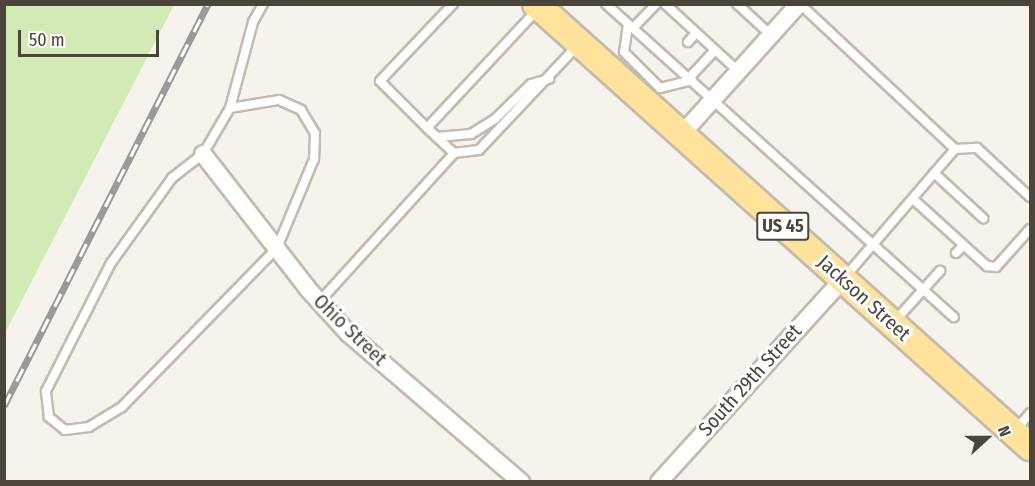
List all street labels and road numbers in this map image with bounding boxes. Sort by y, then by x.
road number: US 45 [756,211,810,241]
street label: Jackson Street [813,250,915,346]
street label: Ohio Street [308,289,392,371]
street label: South 29th Street [694,319,806,441]

